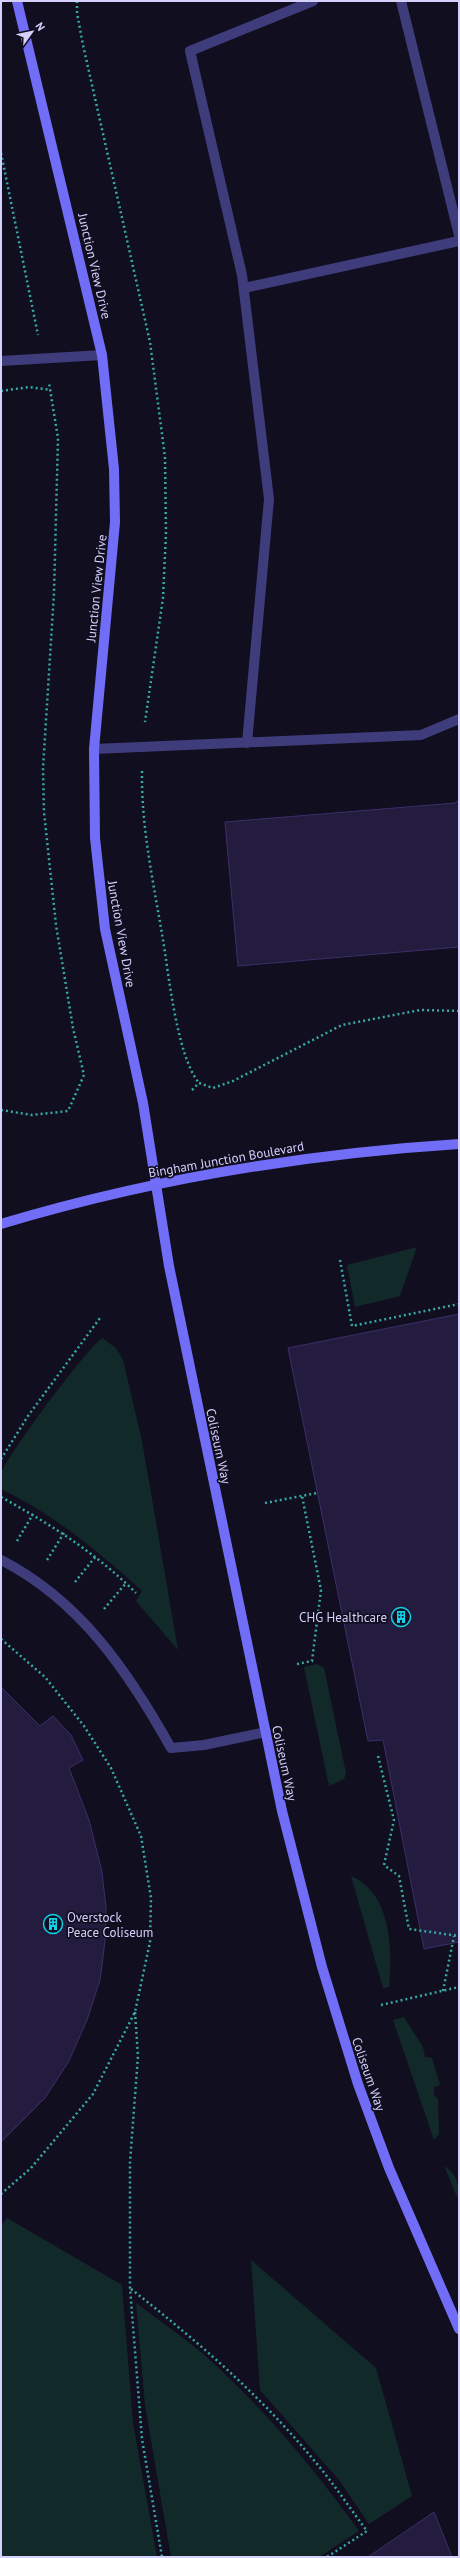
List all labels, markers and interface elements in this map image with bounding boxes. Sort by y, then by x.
north arrow [12,12,52,52]
text: N [33,20,48,33]
street label: Junction View Drive [74,211,115,321]
street label: Junction View Drive [82,533,111,644]
street label: Junction View Drive [104,878,139,989]
street label: Bingham Junction Boulevard [147,1137,305,1182]
street label: Coliseum Way [202,1407,235,1485]
building icon: CHG Healthcare [390,1606,412,1628]
place label: CHG Healthcare [299,1609,387,1626]
street label: Coliseum Way [268,1724,301,1802]
place label: Overstock Peace Coliseum [67,1909,153,1941]
building icon: Overstock Peace Coliseum [42,1913,64,1935]
street label: Coliseum Way [348,2035,389,2113]

